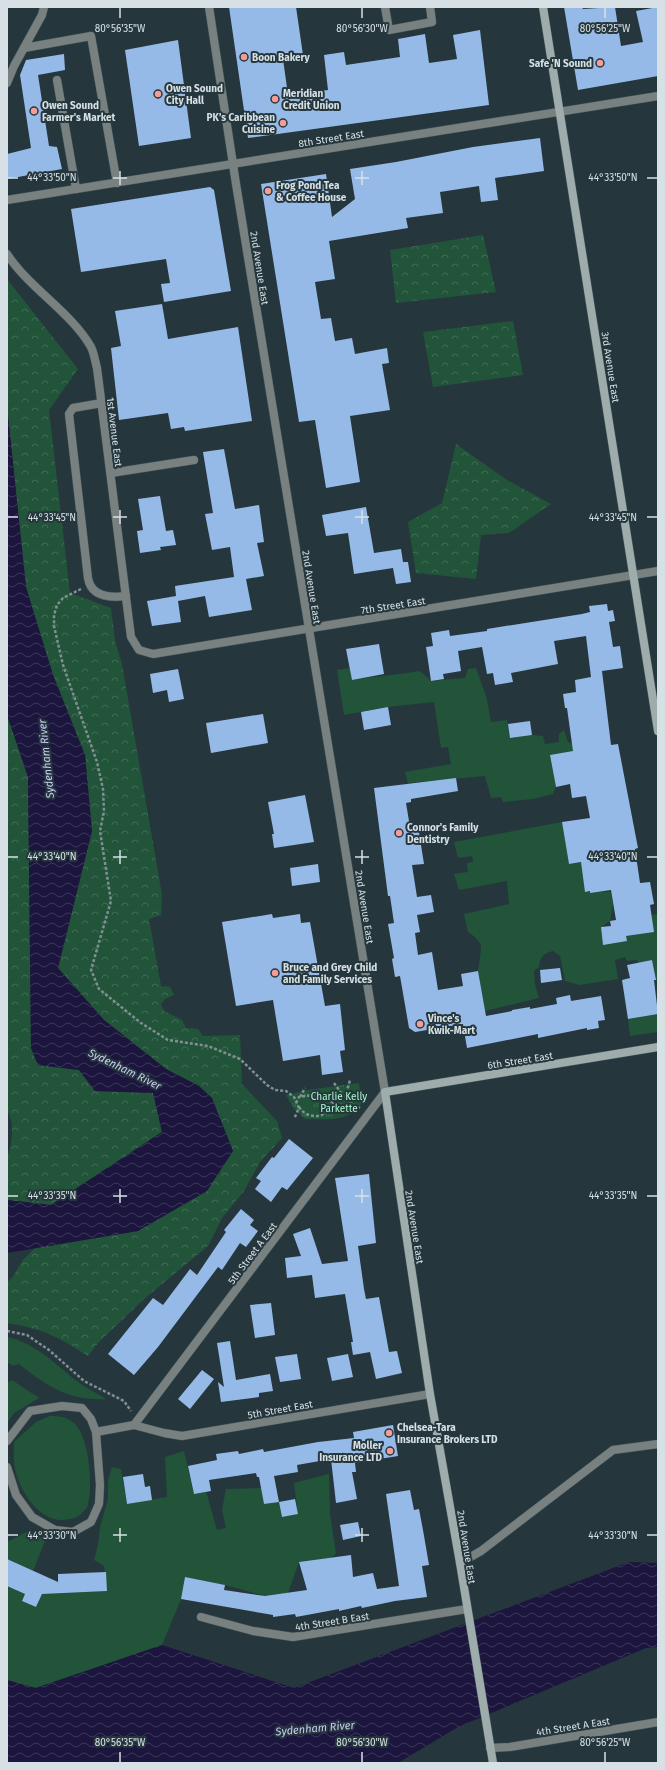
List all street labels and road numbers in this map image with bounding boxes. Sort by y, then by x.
street label: 8th Street East [297,128,365,150]
street label: 2nd Avenue East [247,231,271,306]
street label: 3rd Avenue East [598,331,622,404]
street label: 1st Avenue East [104,397,124,468]
street label: 2nd Avenue East [299,550,323,625]
street label: 7th Street East [360,595,427,617]
street label: 2nd Avenue East [352,870,376,945]
street label: 6th Street East [487,1050,554,1072]
street label: 2nd Avenue East [402,1190,426,1265]
street label: 5th Street A East [226,1220,280,1287]
street label: 5th Street East [247,1398,314,1422]
street label: 2nd Avenue East [454,1510,478,1585]
street label: 4th Street B East [294,1610,370,1634]
street label: 4th Street A East [535,1715,611,1739]

